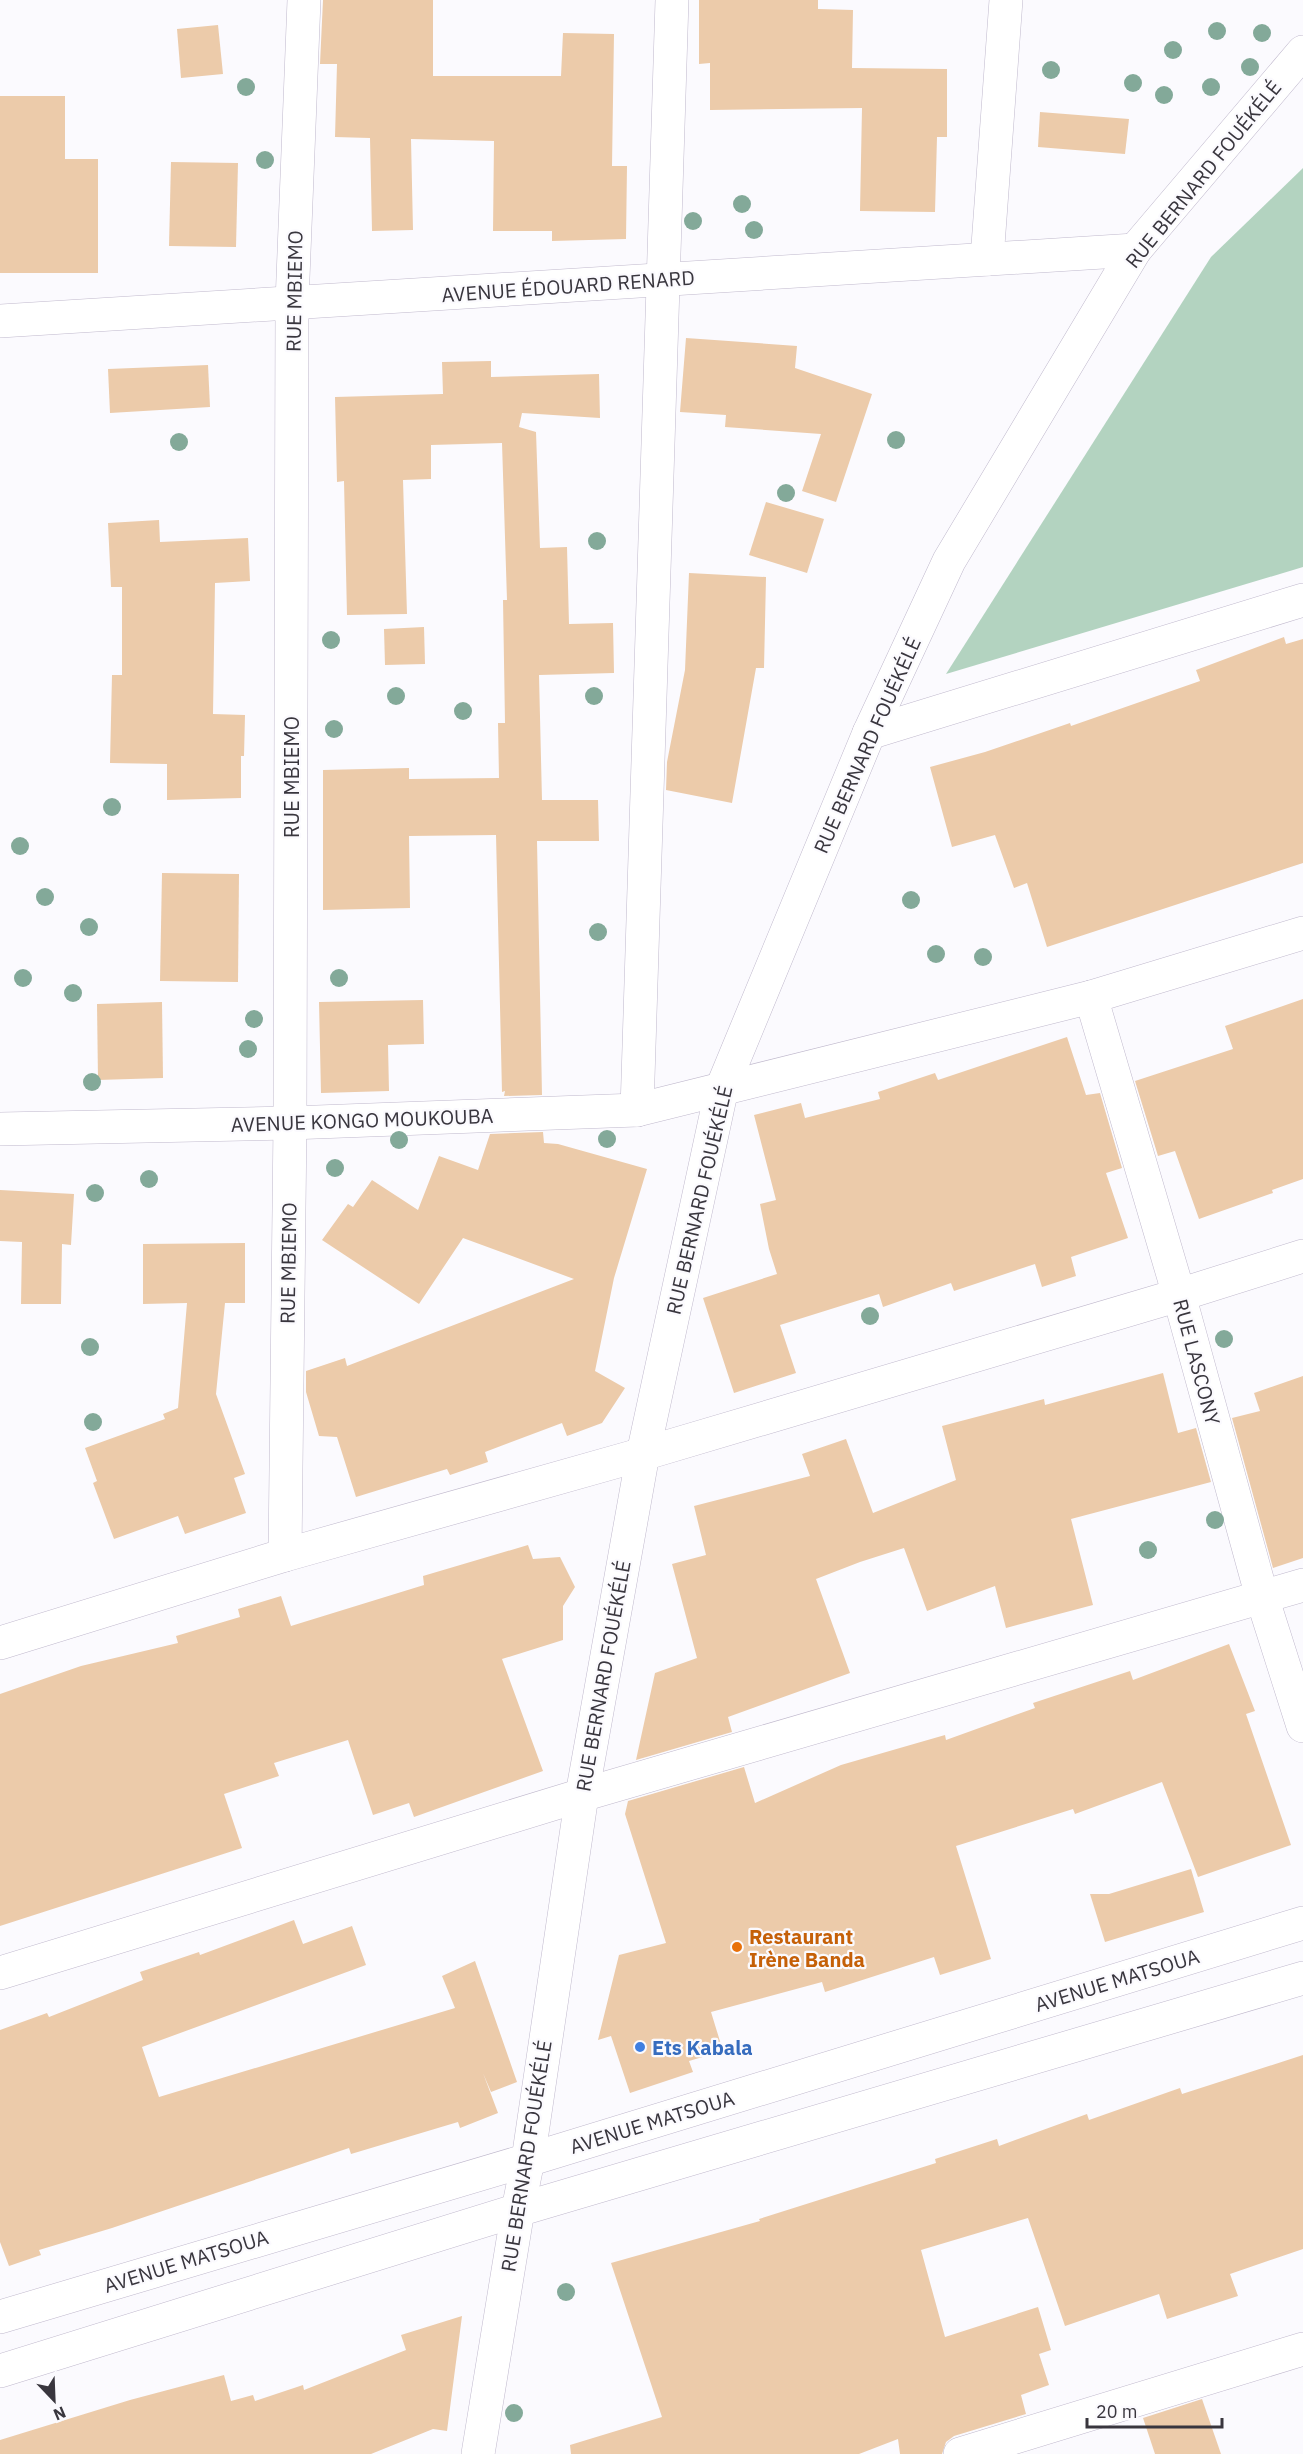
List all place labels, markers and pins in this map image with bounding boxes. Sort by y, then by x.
place label: Restaurant Irène Banda [749,1923,865,1973]
marker: Restaurant Irène Banda [730,1940,744,1954]
place label: Ets Kabala [652,2034,753,2061]
marker: Ets Kabala [633,2040,647,2054]

